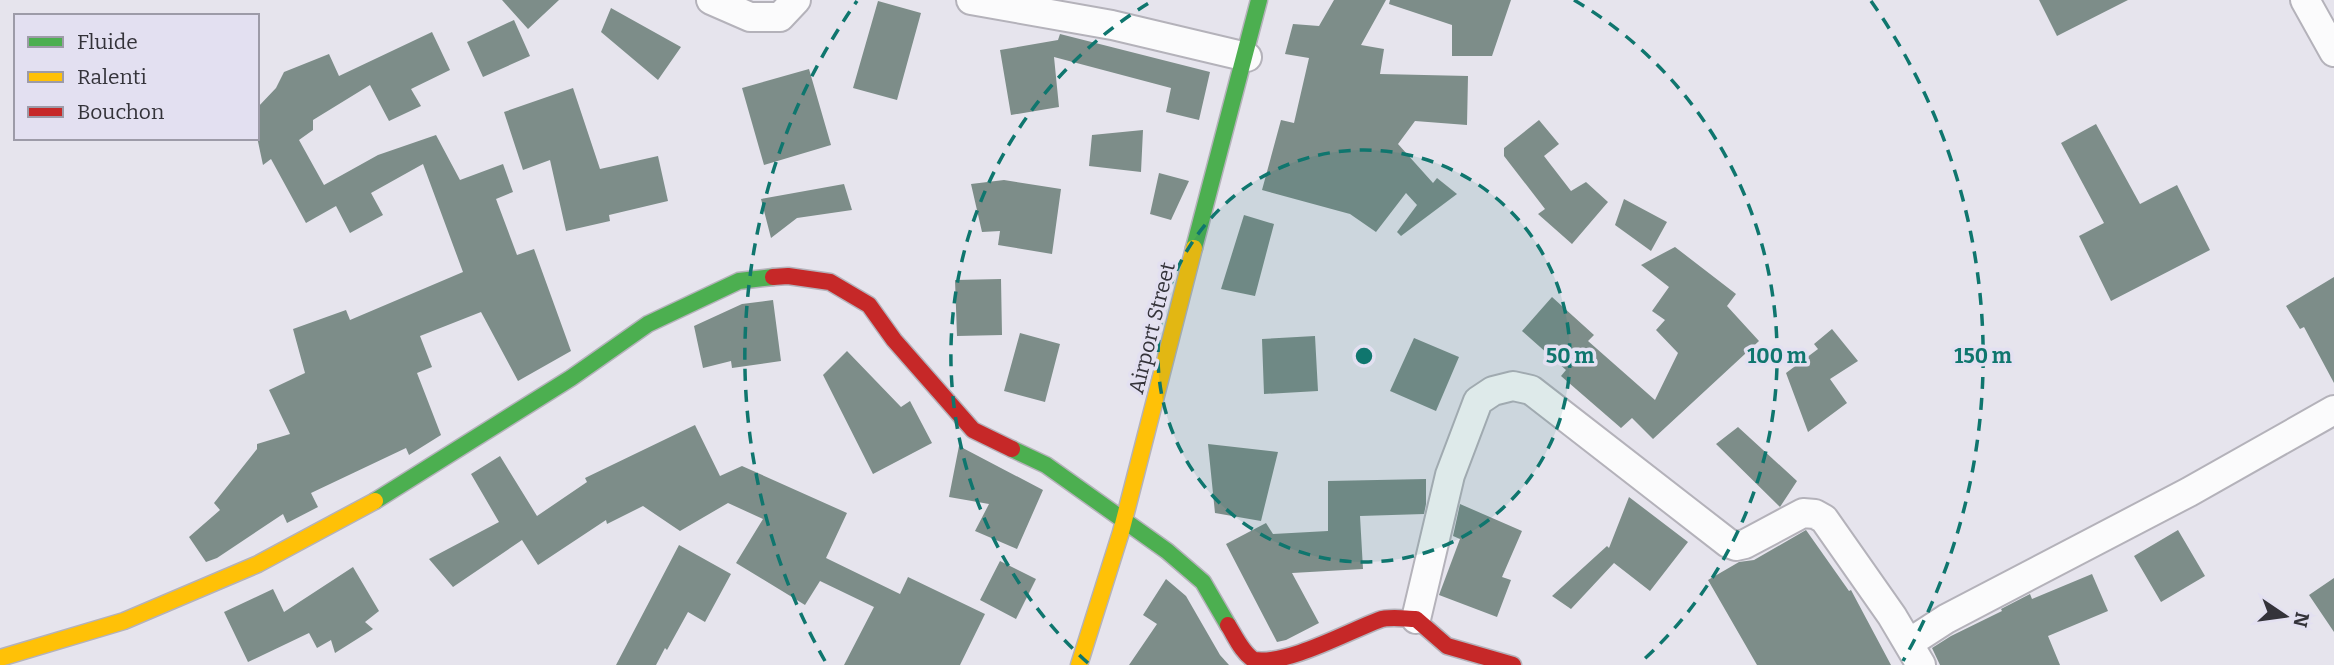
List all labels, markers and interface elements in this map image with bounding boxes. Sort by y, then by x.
legend [14,14,259,140]
text: Fluide [77,29,138,55]
text: Ralenti [77,64,147,90]
text: Bouchon [77,99,164,125]
street label: Airport Street [1123,259,1181,396]
text: 50 m [1546,343,1594,369]
text: 100 m [1747,343,1807,369]
text: 150 m [1954,343,2012,369]
centre of rings [1352,344,1376,368]
north arrow [2250,581,2320,651]
text: N [2288,610,2314,630]

